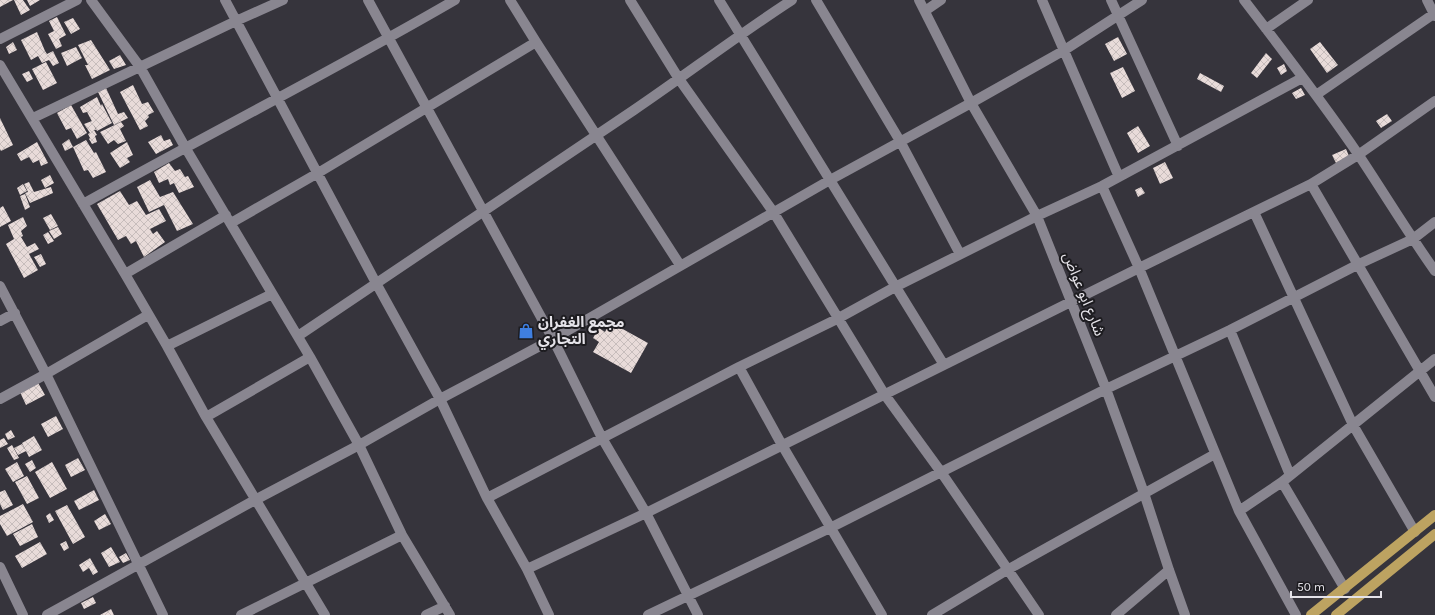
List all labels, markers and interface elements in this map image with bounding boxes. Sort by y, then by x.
street label: شارع ابو عواض [1056,249,1109,340]
place label: مجمع الغفران التجاري [538,313,625,350]
shop icon: مجمع الغفران التجاري [517,322,535,340]
scale bar [1291,573,1381,599]
text: 50 m [1297,580,1325,594]

